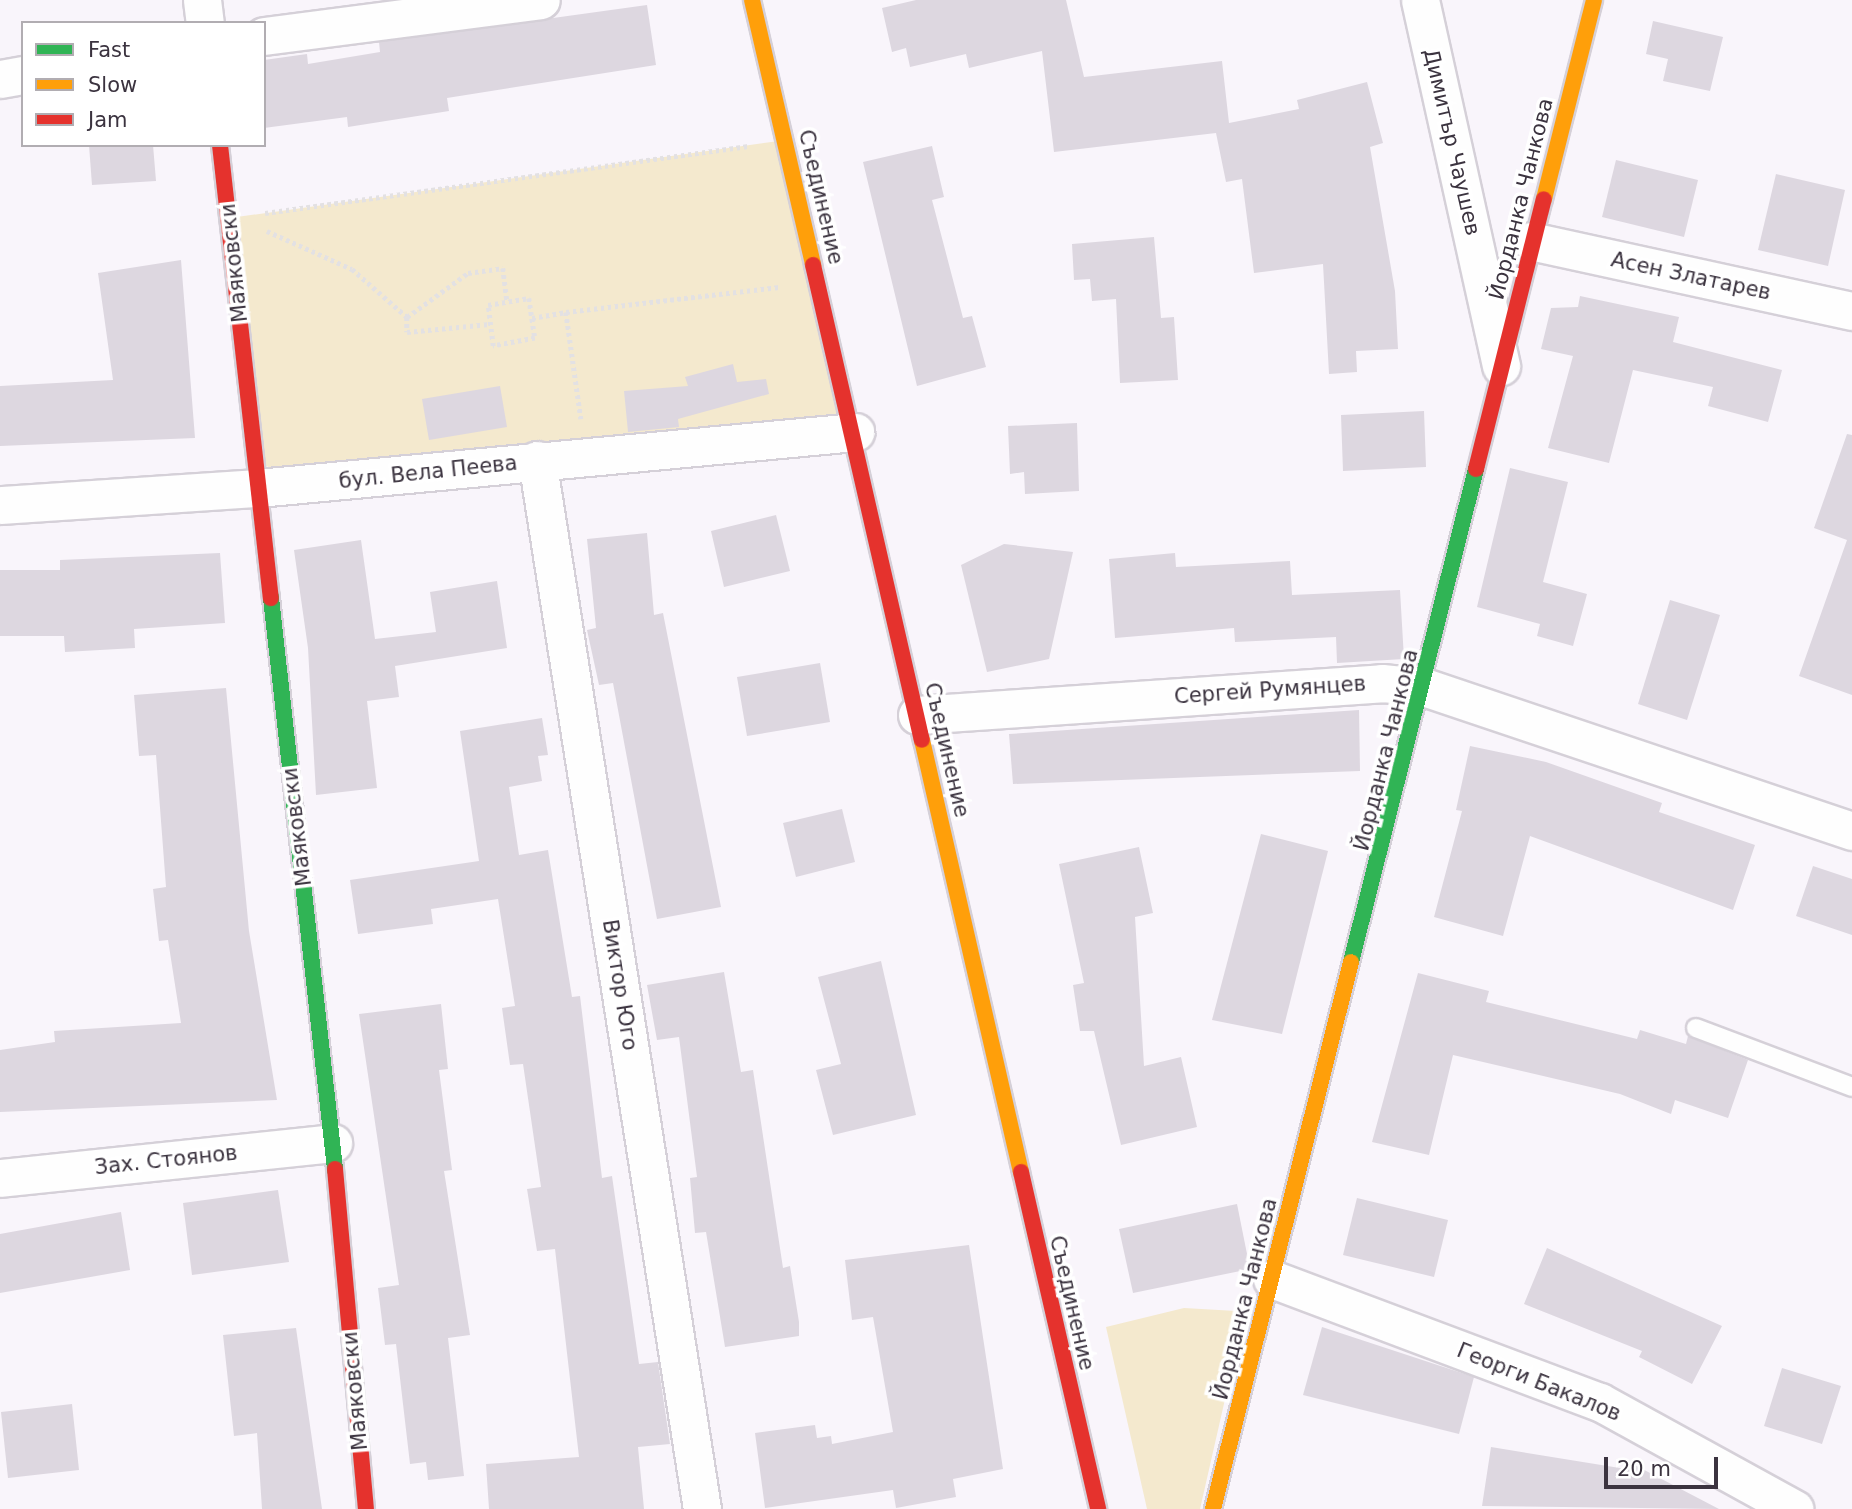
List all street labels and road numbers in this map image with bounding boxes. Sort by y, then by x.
street label: Димитър Чаушев [1418,46,1486,238]
street label: Йорданка Чанкова [1484,96,1558,302]
street label: Съединение [793,127,849,267]
street label: Маяковски [215,202,253,324]
street label: Асен Златарев [1609,247,1773,305]
street label: бул. Вела Пеева [338,450,518,494]
street label: Йорданка Чанкова [1349,647,1423,853]
street label: Сергей Румянцев [1173,671,1367,709]
street label: Съединение [919,680,975,820]
street label: Маяковски [277,766,317,888]
street label: Виктор Юго [597,918,643,1052]
street label: Зах. Стоянов [93,1140,239,1180]
street label: Йорданка Чанкова [1208,1196,1282,1402]
street label: Съединение [1044,1233,1100,1373]
street label: Маяковски [337,1330,373,1452]
street label: Георги Бакалов [1453,1338,1625,1426]

